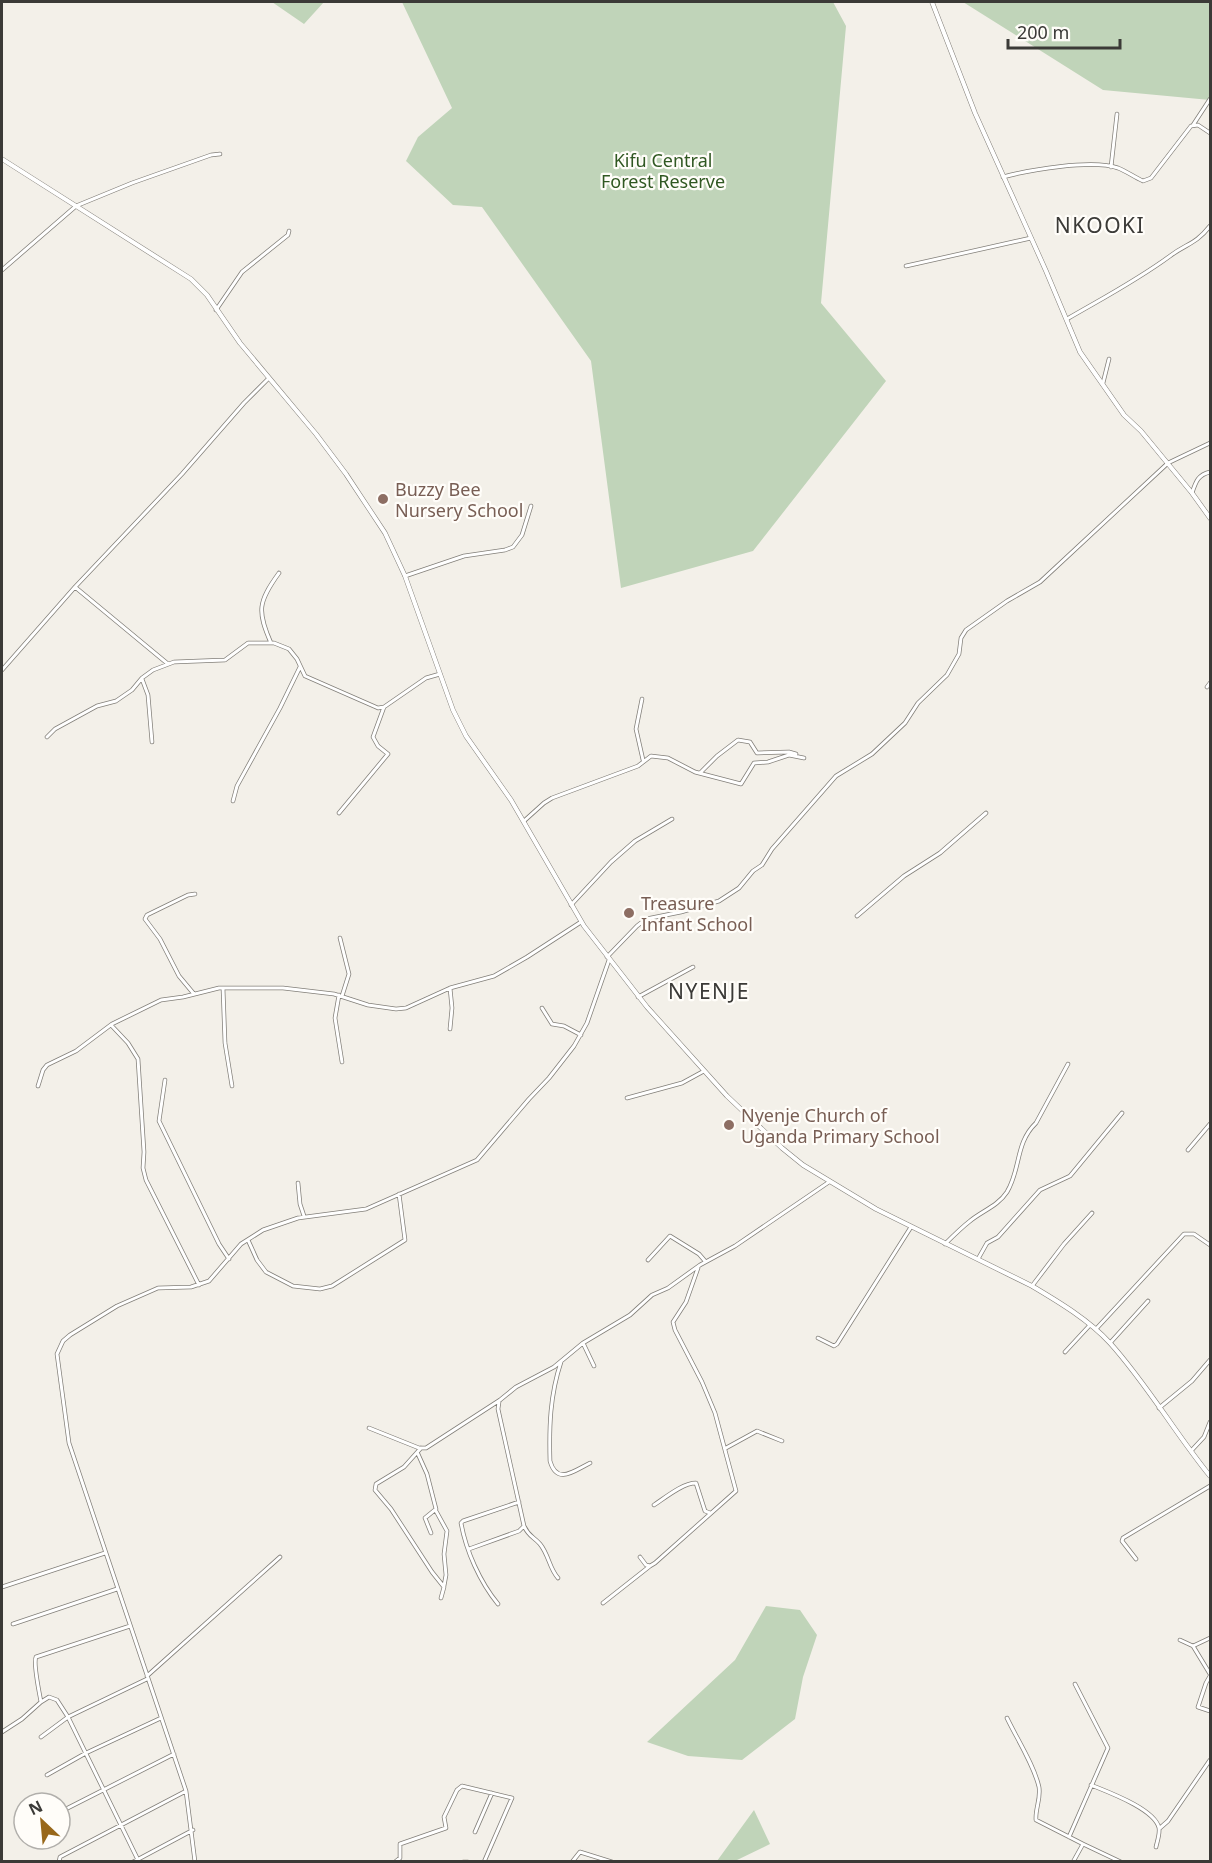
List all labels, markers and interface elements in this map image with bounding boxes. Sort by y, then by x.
scale bar [1008,12,1120,50]
text: 200 m [1017,20,1069,44]
park label: Kifu Central Forest Reserve [601,148,725,193]
district label: NKOOKI [1055,211,1145,239]
place label: Buzzy Bee Nursery School [395,477,523,522]
marker: Buzzy Bee Nursery School [376,492,390,506]
place label: Treasure Infant School [641,891,753,936]
marker: Treasure Infant School [622,906,636,920]
district label: NYENJE [668,977,750,1005]
place label: Nyenje Church of Uganda Primary School [741,1103,940,1148]
marker: Nyenje Church of Uganda Primary School [722,1118,736,1132]
north arrow [12,1791,72,1851]
text: N [25,1795,46,1820]

